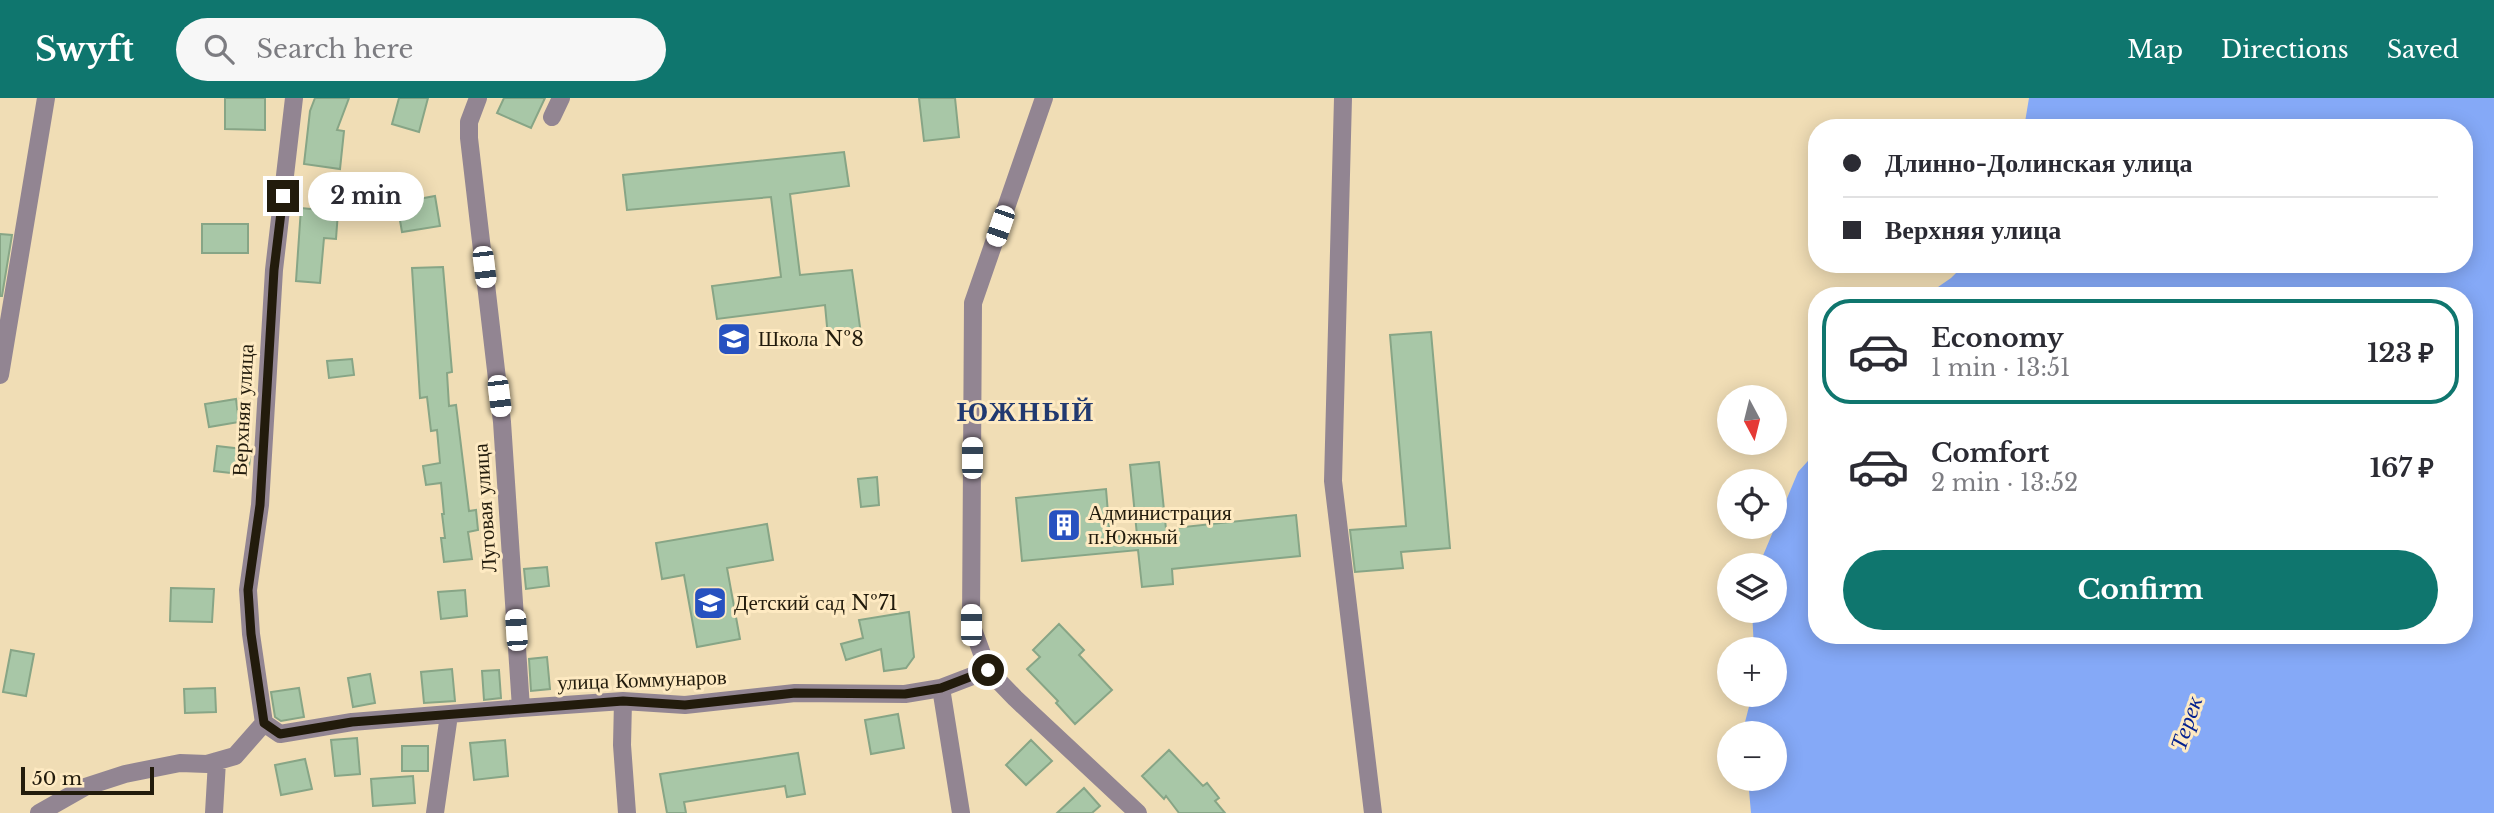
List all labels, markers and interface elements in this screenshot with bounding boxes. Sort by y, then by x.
search box [176,18,666,81]
text: Swyft [35,29,134,70]
icon: search [200,30,238,68]
text: Search here [256,33,414,65]
text: Map [2127,35,2183,64]
text: Directions [2221,35,2349,64]
text: Saved [2387,35,2459,64]
text: Длинно-Долинская улица [1885,147,2192,179]
callout: 2 min [308,172,423,220]
route end [267,180,299,212]
text: 2 min [330,182,402,210]
car [984,203,1017,249]
text: Верхняя улица [1885,214,2061,246]
car [472,245,497,289]
school or university icon: Школа №8 [715,320,753,358]
icon: car [1847,320,1910,383]
text: Economy [1931,322,2064,354]
place label: Школа №8 [758,326,864,352]
text: 123 ₽ [2367,337,2434,369]
street label: Верхняя улица [227,342,259,477]
text: 1 min · 13:51 [1931,354,2070,382]
car [487,374,512,418]
north arrow [1717,385,1787,455]
map controls [1717,385,1787,791]
district label: ЮЖНЫЙ [957,394,1095,429]
icon: car [1847,435,1910,498]
car [962,437,983,479]
text: Comfort [1931,437,2049,469]
street label: Луговая улица [467,442,502,573]
text: 167 ₽ [2370,452,2434,484]
button: locate [1717,469,1787,539]
text: 2 min · 13:52 [1931,469,2078,497]
place label: Администрация п.Южный [1088,500,1232,550]
building icon: Администрация п.Южный [1045,506,1083,544]
button: Confirm [1843,550,2438,630]
button: layers [1717,553,1787,623]
school or university icon: Детский сад №71 [691,584,729,622]
place label: Детский сад №71 [734,590,898,616]
car [961,604,982,646]
car [505,608,528,652]
button: + [1717,637,1787,707]
route start [972,654,1004,686]
street label: улица Коммунаров [557,664,727,696]
water label: Терек [2164,692,2208,753]
button: − [1717,721,1787,791]
scale bar [21,764,154,796]
text: 50 m [32,767,82,790]

